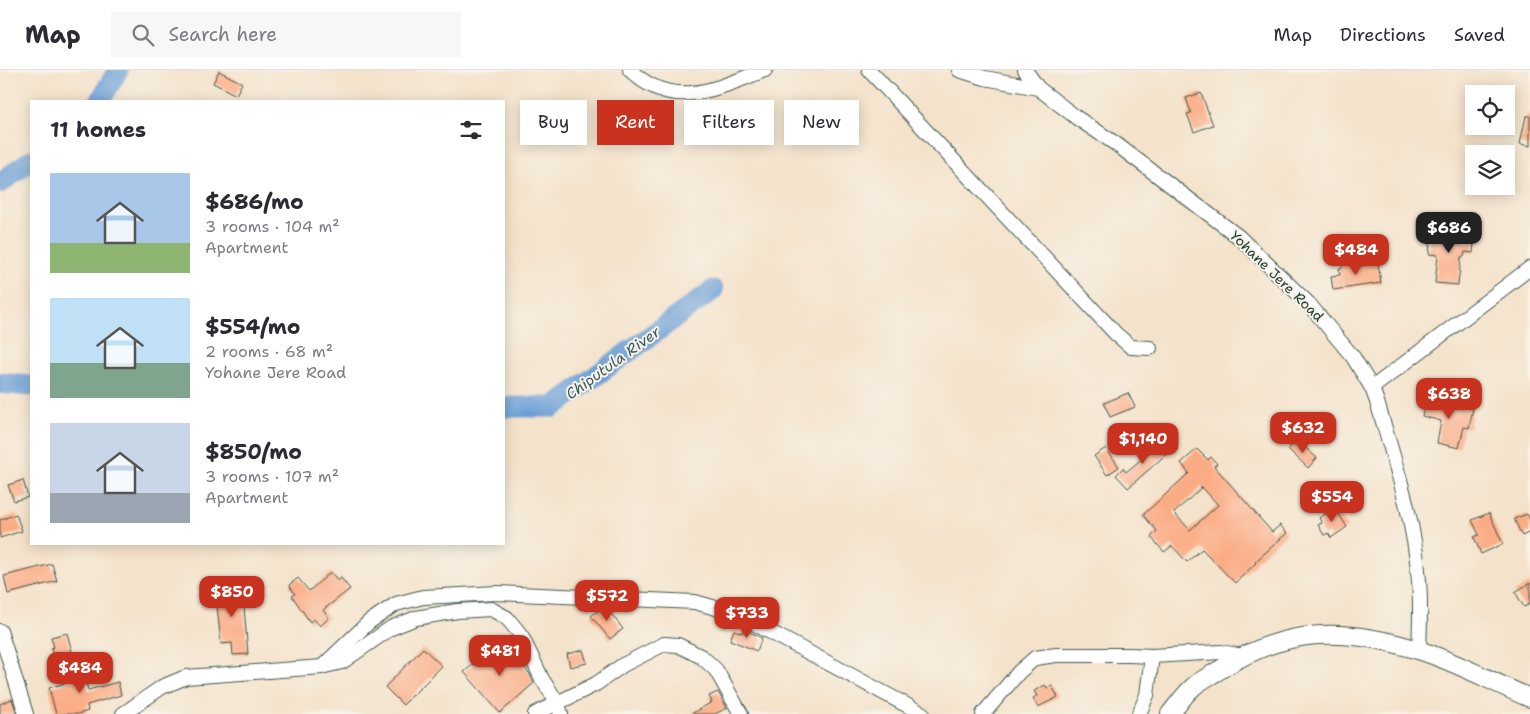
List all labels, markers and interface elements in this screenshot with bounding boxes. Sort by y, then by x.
search box [111,12,461,57]
text: Map [25,19,81,51]
icon: search [129,21,157,49]
text: Search here [169,22,277,47]
text: Map [1274,23,1312,47]
text: Directions [1340,23,1426,47]
text: Saved [1454,23,1505,47]
map controls [1465,85,1515,195]
button: locate [1465,85,1515,135]
chip: Buy [520,100,587,145]
chip: Rent [597,100,674,145]
chip: Filters [684,100,774,145]
chip: New [784,100,859,145]
text: 11 homes [50,116,146,144]
icon: filters [457,116,485,144]
button: layers [1465,145,1515,195]
text: $686/mo [205,188,304,216]
icon: home [90,193,150,253]
pin: $686 [1419,212,1479,254]
text: 3 rooms · 104 m² [205,216,340,237]
text: $686 [1427,217,1471,238]
street label: Yohane Jere Road [1226,227,1328,325]
pin: $484 [1326,234,1386,276]
text: Apartment [205,237,288,258]
text: $484 [1334,239,1378,260]
text: $554/mo [205,313,300,341]
icon: home [90,318,150,378]
water label: Chiputula River [562,321,665,404]
text: 2 rooms · 68 m² [205,341,333,362]
text: Yohane Jere Road [205,362,346,383]
pin: $638 [1419,378,1479,420]
text: $638 [1427,383,1471,404]
pin: $632 [1273,412,1333,454]
text: $632 [1281,417,1325,438]
pin: $1,140 [1102,422,1184,465]
text: $1,140 [1118,428,1168,449]
text: $850/mo [205,438,302,466]
icon: home [90,443,150,503]
text: 3 rooms · 107 m² [205,466,339,487]
pin: $554 [1302,480,1362,523]
text: $554 [1311,486,1353,507]
text: Apartment [205,487,288,508]
pin: $850 [202,576,262,618]
pin: $572 [577,580,637,622]
text: $850 [210,581,254,602]
text: $572 [586,585,628,606]
pin: $733 [717,596,777,639]
text: $733 [725,602,769,623]
pin: $481 [470,634,530,677]
text: $481 [480,640,520,661]
pin: $484 [50,652,110,694]
text: $484 [58,657,102,678]

